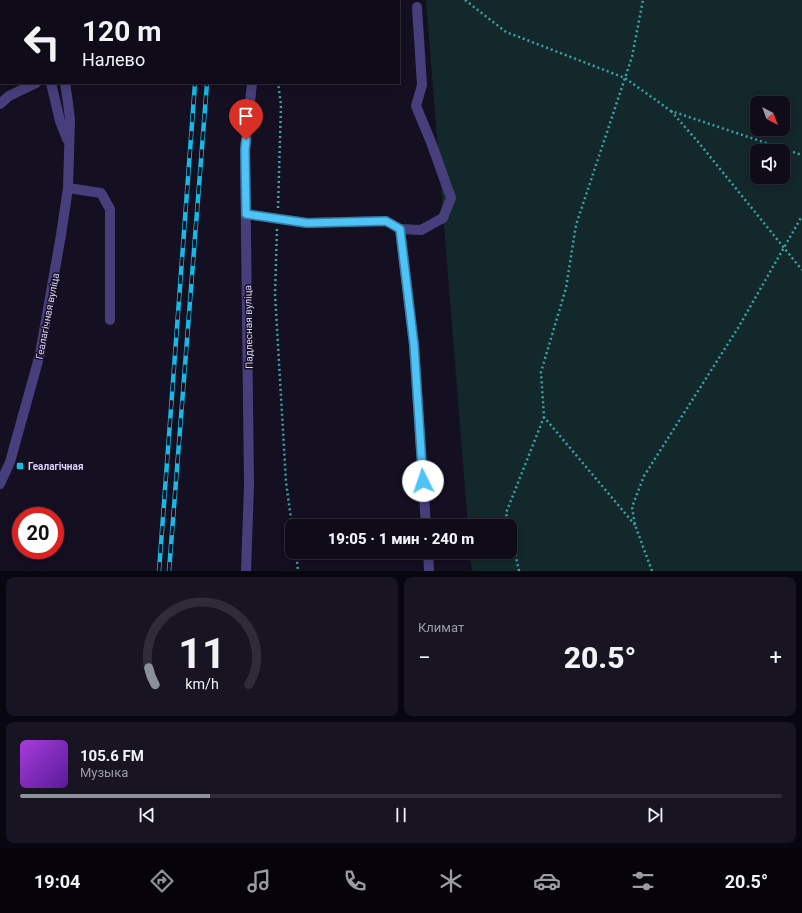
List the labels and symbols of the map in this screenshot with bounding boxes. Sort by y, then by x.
north arrow [750,96,790,136]
pin [229,99,263,140]
street label: Геалагічная вуліца [34,272,61,360]
street label: Падлесная вуліца [242,285,255,369]
position arrow [402,460,444,502]
marker: Геалагічная [15,461,25,471]
place label: Геалагічная [28,461,83,472]
speed limit sign: 20 [12,507,64,559]

